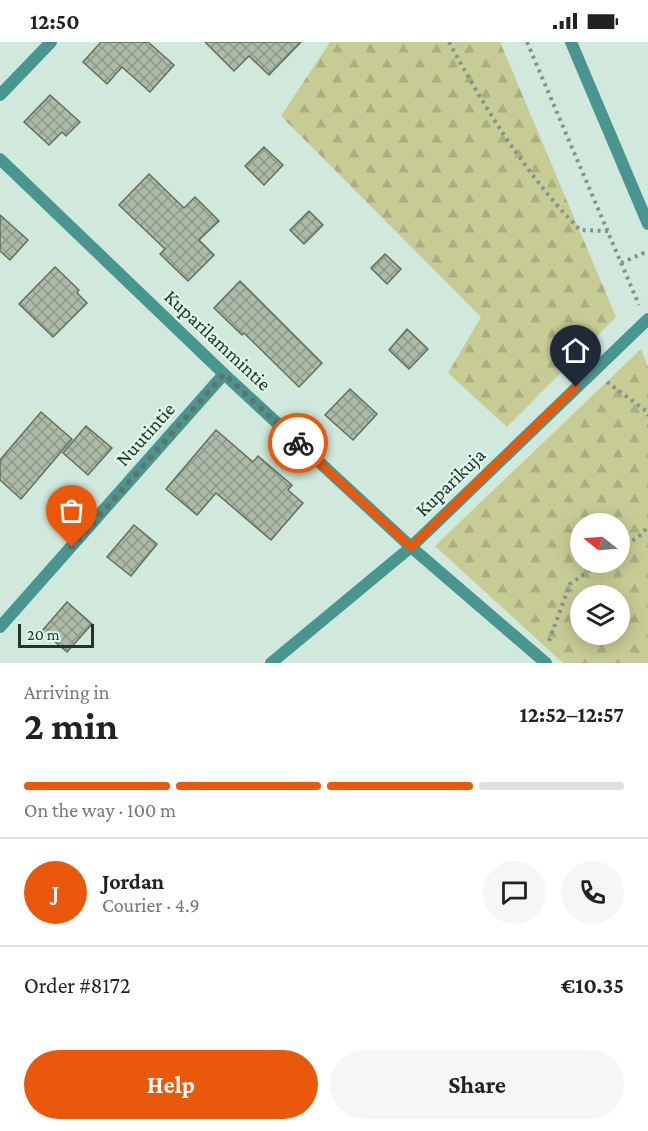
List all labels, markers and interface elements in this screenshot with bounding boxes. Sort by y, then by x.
text: 12:50 [30,9,80,34]
street label: Kuparilammintie [160,285,276,396]
pin [550,325,601,387]
icon: home [559,334,592,367]
street label: Nuutintie [111,398,179,470]
courier [268,413,328,473]
icon: bike [282,427,315,460]
street label: Kuparikuja [411,443,490,521]
pin [46,485,97,547]
icon: bag [55,494,88,527]
north arrow [570,513,630,573]
map controls [570,513,630,645]
button: layers [570,585,630,645]
scale bar [18,621,94,648]
text: 20 m [27,626,60,643]
text: Arriving in [24,681,109,703]
text: 12:52–12:57 [520,702,624,727]
text: 2 min [24,704,118,747]
text: On the way · 100 m [24,799,176,821]
button: chat [483,861,546,924]
button: phone [561,861,624,924]
text: Jordan [102,869,164,894]
text: J [52,880,59,905]
text: Courier · 4.9 [102,894,200,916]
text: Order #8172 [24,973,130,998]
text: €10.35 [561,973,624,998]
button: Help [24,1050,318,1119]
button: Share [330,1050,624,1119]

